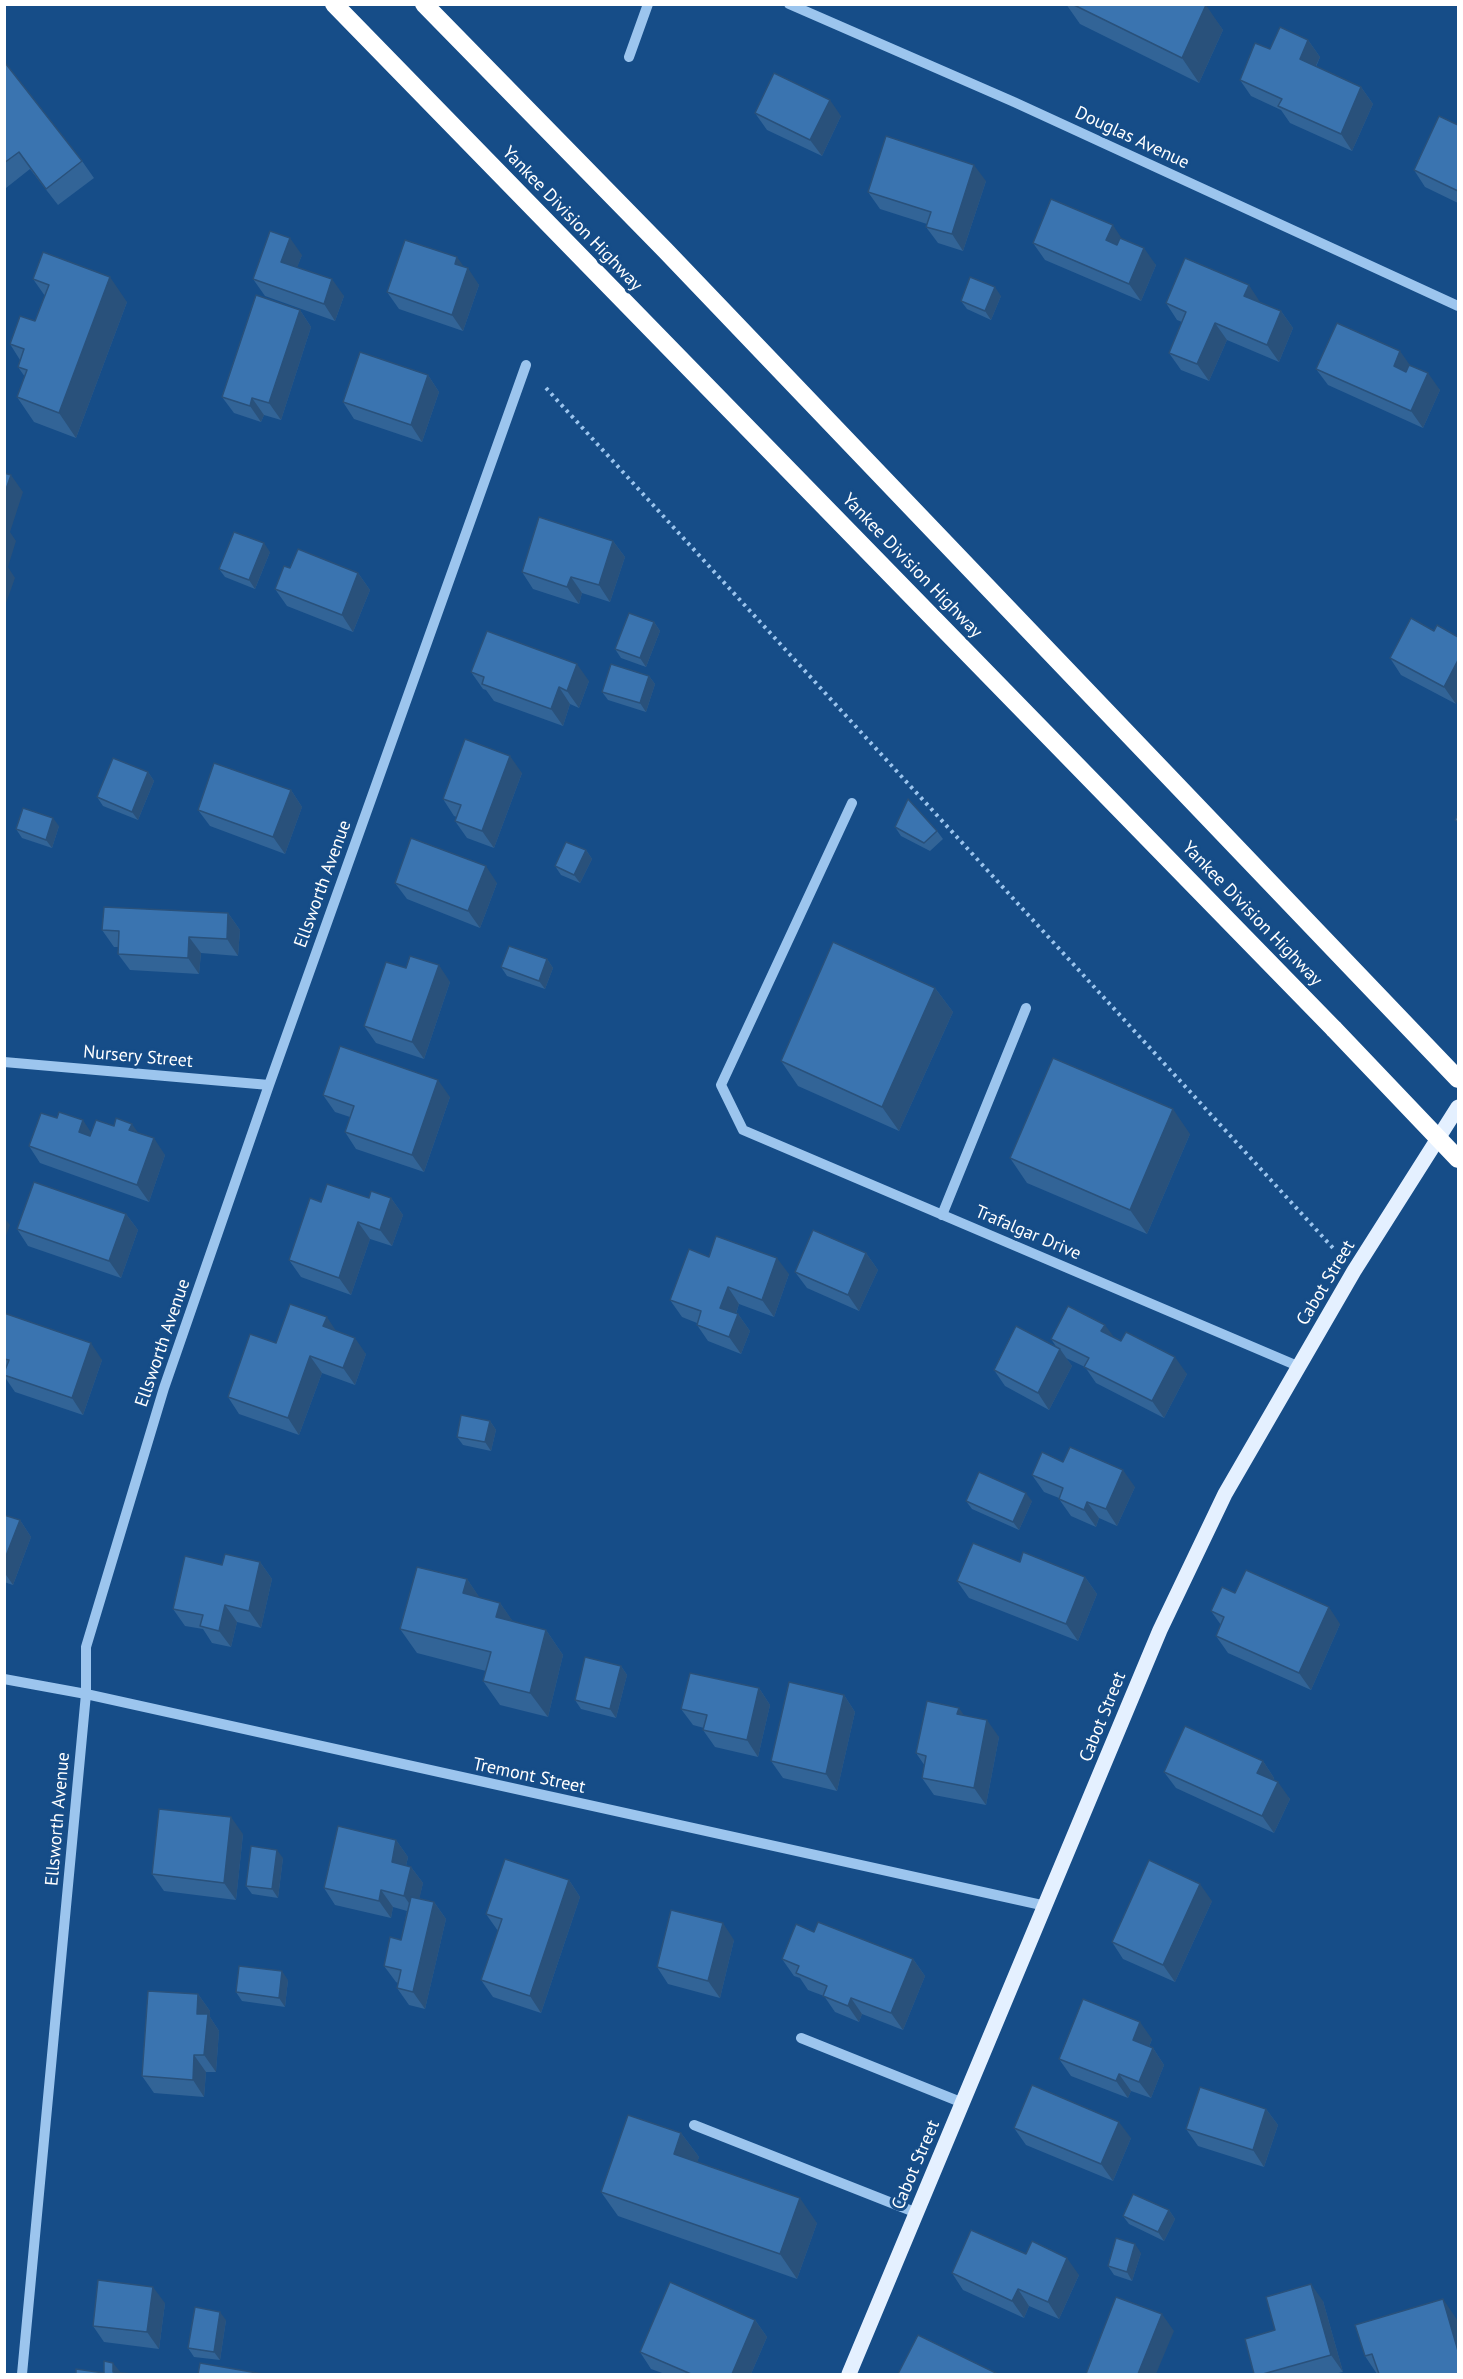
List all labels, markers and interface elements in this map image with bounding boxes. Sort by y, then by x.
street label: Douglas Avenue [1071,102,1193,174]
street label: Yankee Division Highway [497,142,647,296]
street label: Yankee Division Highway [837,489,987,643]
street label: Ellsworth Avenue [290,817,356,951]
street label: Yankee Division Highway [1177,837,1327,991]
street label: Nursery Street [82,1041,194,1073]
street label: Trafalgar Drive [972,1201,1084,1265]
street label: Cabot Street [1292,1237,1360,1329]
street label: Ellsworth Avenue [131,1276,195,1410]
street label: Cabot Street [1075,1669,1131,1765]
street label: Ellsworth Avenue [41,1751,75,1887]
street label: Tremont Street [471,1754,587,1798]
street label: Cabot Street [887,2117,945,2213]

